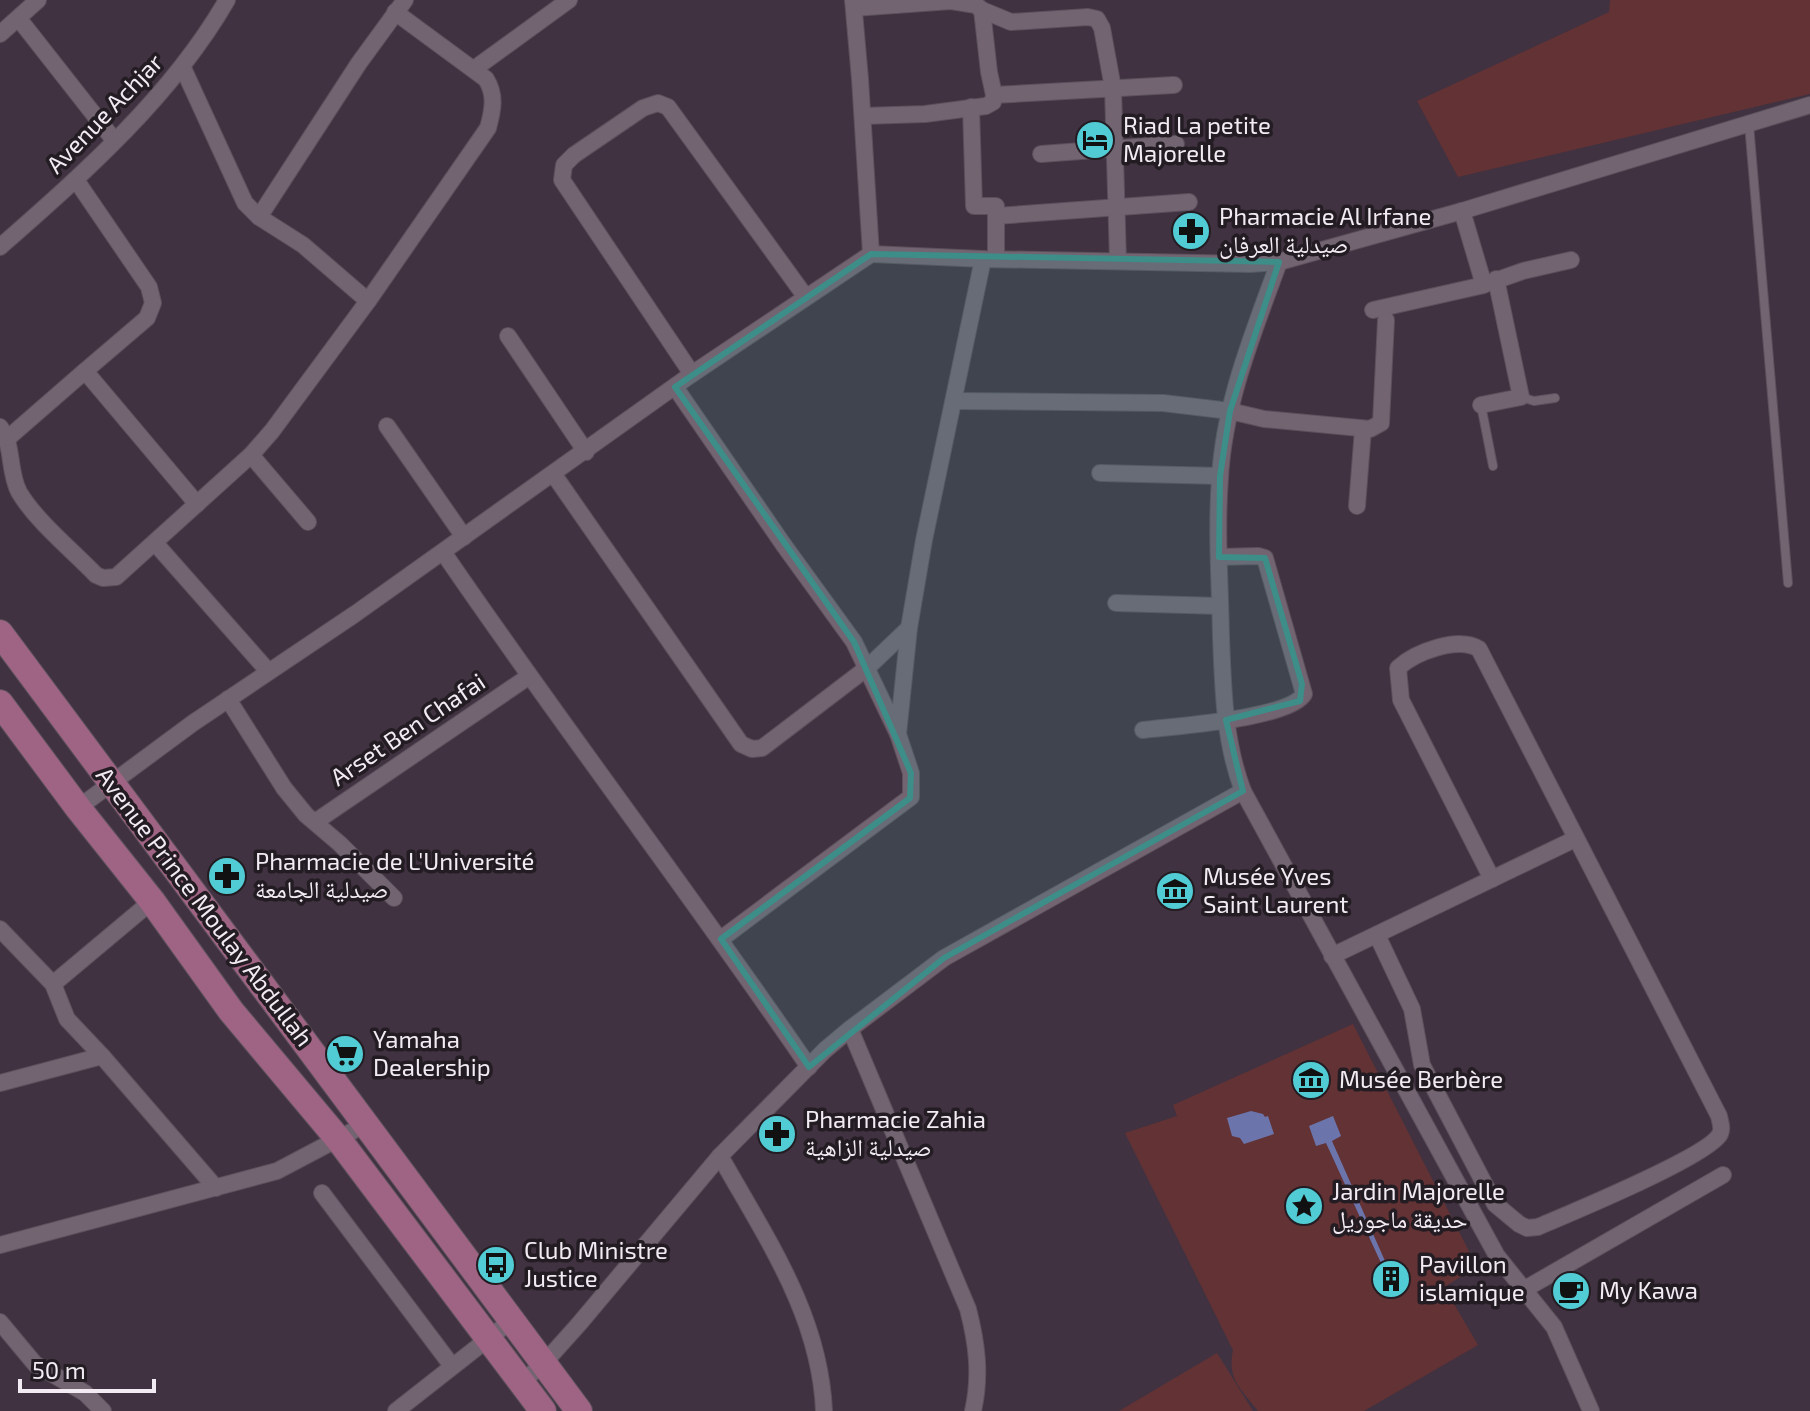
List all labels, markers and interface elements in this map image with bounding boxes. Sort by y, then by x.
street label: Avenue Achjar [40,47,168,179]
place label: Riad La petite Majorelle [1123,110,1271,167]
hotel icon: Riad La petite Majorelle [1074,119,1116,161]
place label: Pharmacie Al Irfane صيدلية العرفان [1219,201,1431,259]
pharmacy icon: Pharmacie Al Irfane صيدلية العرفان [1170,210,1212,252]
street label: Arset Ben Chafai [324,666,490,791]
street label: Avenue Prince Moulay Abdullah [91,761,320,1051]
place label: Pharmacie de L'Université صيدلية الجامعة [255,846,534,903]
pharmacy icon: Pharmacie de L'Université صيدلية الجامعة [206,855,248,897]
place label: Musée Yves Saint Laurent [1203,861,1349,918]
museum icon: Musée Yves Saint Laurent [1154,870,1196,912]
place label: Yamaha Dealership [373,1024,491,1081]
supermarket icon: Yamaha Dealership [324,1033,366,1075]
museum icon: Musée Berbère [1290,1059,1332,1101]
place label: Musée Berbère [1339,1064,1503,1093]
place label: Pharmacie Zahia صيدلية الزاهية [805,1104,986,1161]
pharmacy icon: Pharmacie Zahia صيدلية الزاهية [756,1113,798,1155]
place label: Jardin Majorelle حديقة ماجوريل [1332,1176,1505,1234]
place icon: Jardin Majorelle حديقة ماجوريل [1283,1185,1325,1227]
place label: Club Ministre Justice [524,1235,668,1292]
bus stop icon: Club Ministre Justice [475,1244,517,1286]
place label: Pavillon islamique [1419,1249,1525,1306]
building icon: Pavillon islamique [1370,1258,1412,1300]
cafe icon: My Kawa [1550,1270,1592,1312]
place label: My Kawa [1599,1275,1698,1304]
scale bar [20,1343,154,1393]
text: 50 m [32,1355,86,1384]

